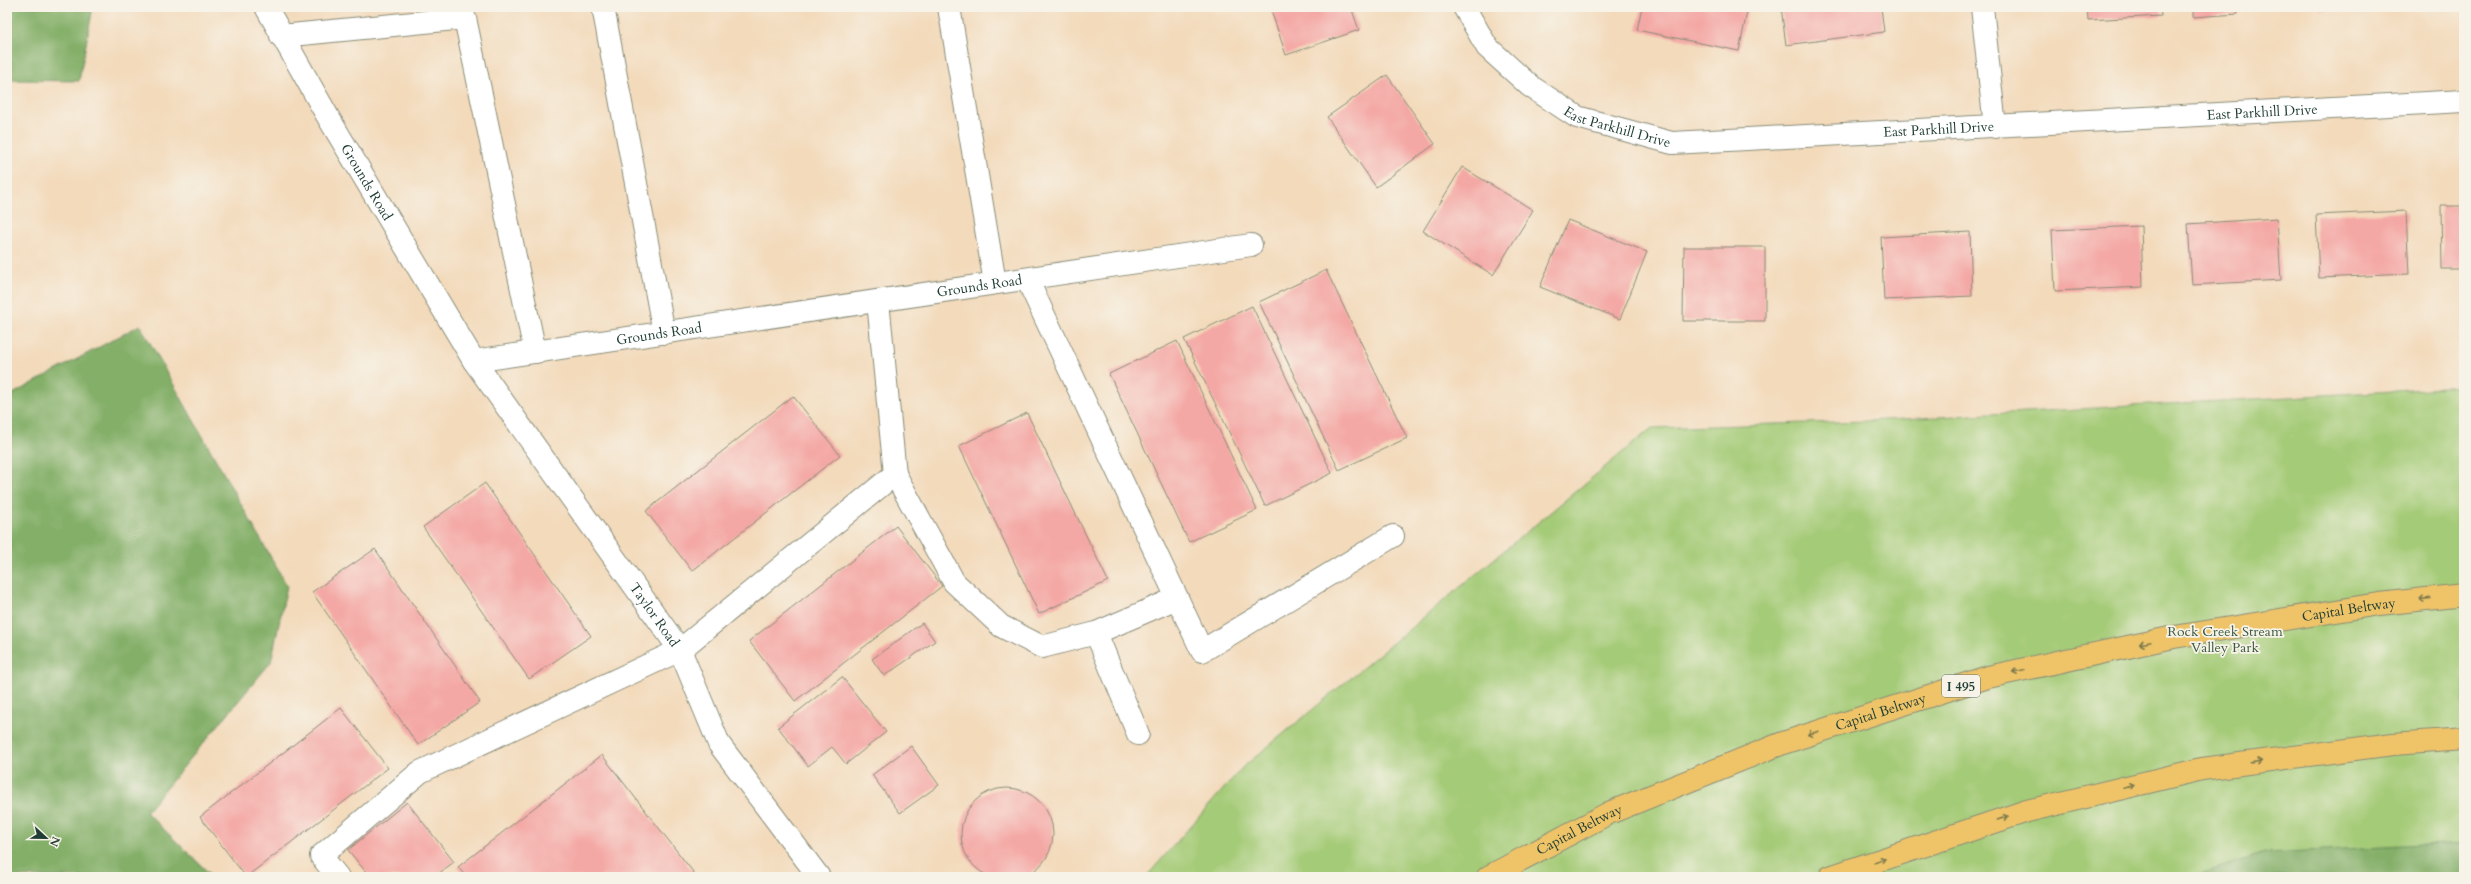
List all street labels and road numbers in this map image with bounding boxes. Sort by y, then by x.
street label: East Parkhill Drive [2206,100,2318,125]
street label: East Parkhill Drive [1560,102,1673,152]
street label: East Parkhill Drive [1883,117,1995,142]
street label: Grounds Road [336,140,397,225]
street label: Grounds Road [935,270,1024,302]
street label: Grounds Road [615,318,704,350]
street label: Taylor Road [625,579,684,651]
street label: Capital Beltway [2301,593,2397,626]
road number: I 495 [1942,675,1980,697]
street label: Capital Beltway [1833,688,1929,736]
street label: Capital Beltway [1533,799,1626,860]

